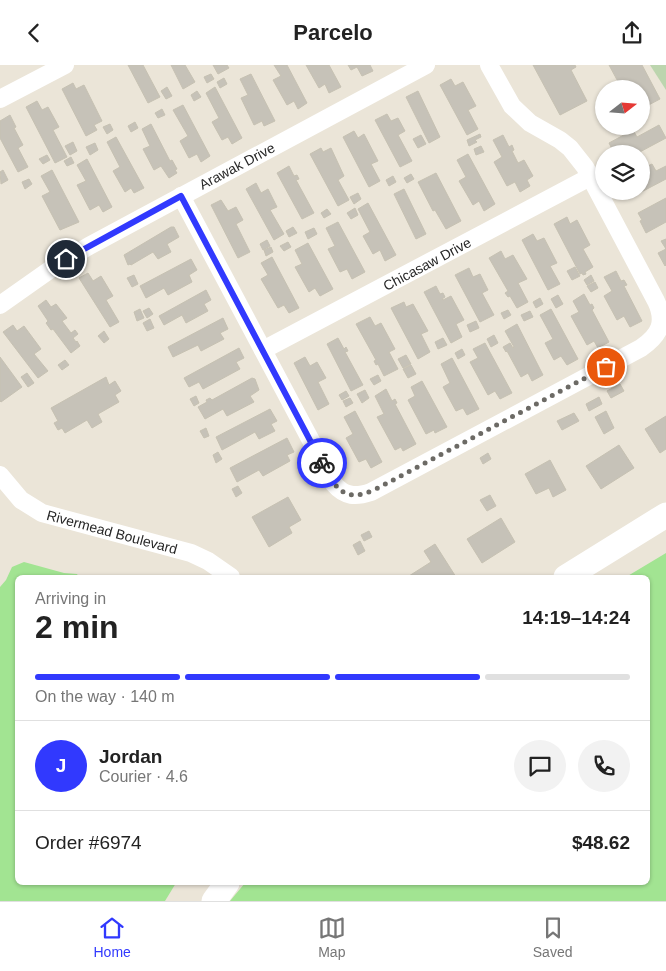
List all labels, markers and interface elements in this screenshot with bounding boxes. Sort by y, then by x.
icon: back [20,19,48,47]
icon: share [618,19,646,47]
text: Parcelo [293,20,373,45]
north arrow [595,80,650,135]
map controls [595,80,650,200]
street label: Arawak Drive [196,139,278,193]
button: layers [595,145,650,200]
street label: Chicasaw Drive [380,234,474,294]
pin [45,238,87,280]
icon: home [52,245,80,273]
pin [585,346,627,388]
icon: bag [592,353,620,381]
courier [297,438,347,488]
icon: bike [308,449,336,477]
street label: Rivermead Boulevard [45,507,179,557]
text: Arriving in [35,590,106,607]
text: 14:19–14:24 [522,607,630,628]
text: 2 min [35,609,119,645]
text: On the way · 140 m [35,688,175,705]
button: chat [514,740,566,792]
button: phone [578,740,630,792]
text: Jordan [99,746,162,767]
text: J [56,755,66,776]
text: Courier · 4.6 [99,768,188,785]
text: Order #6974 [35,832,142,853]
text: $48.62 [572,832,630,853]
tab: Home [93,914,131,960]
tab: Map [318,914,346,960]
tab: Saved [533,914,572,960]

